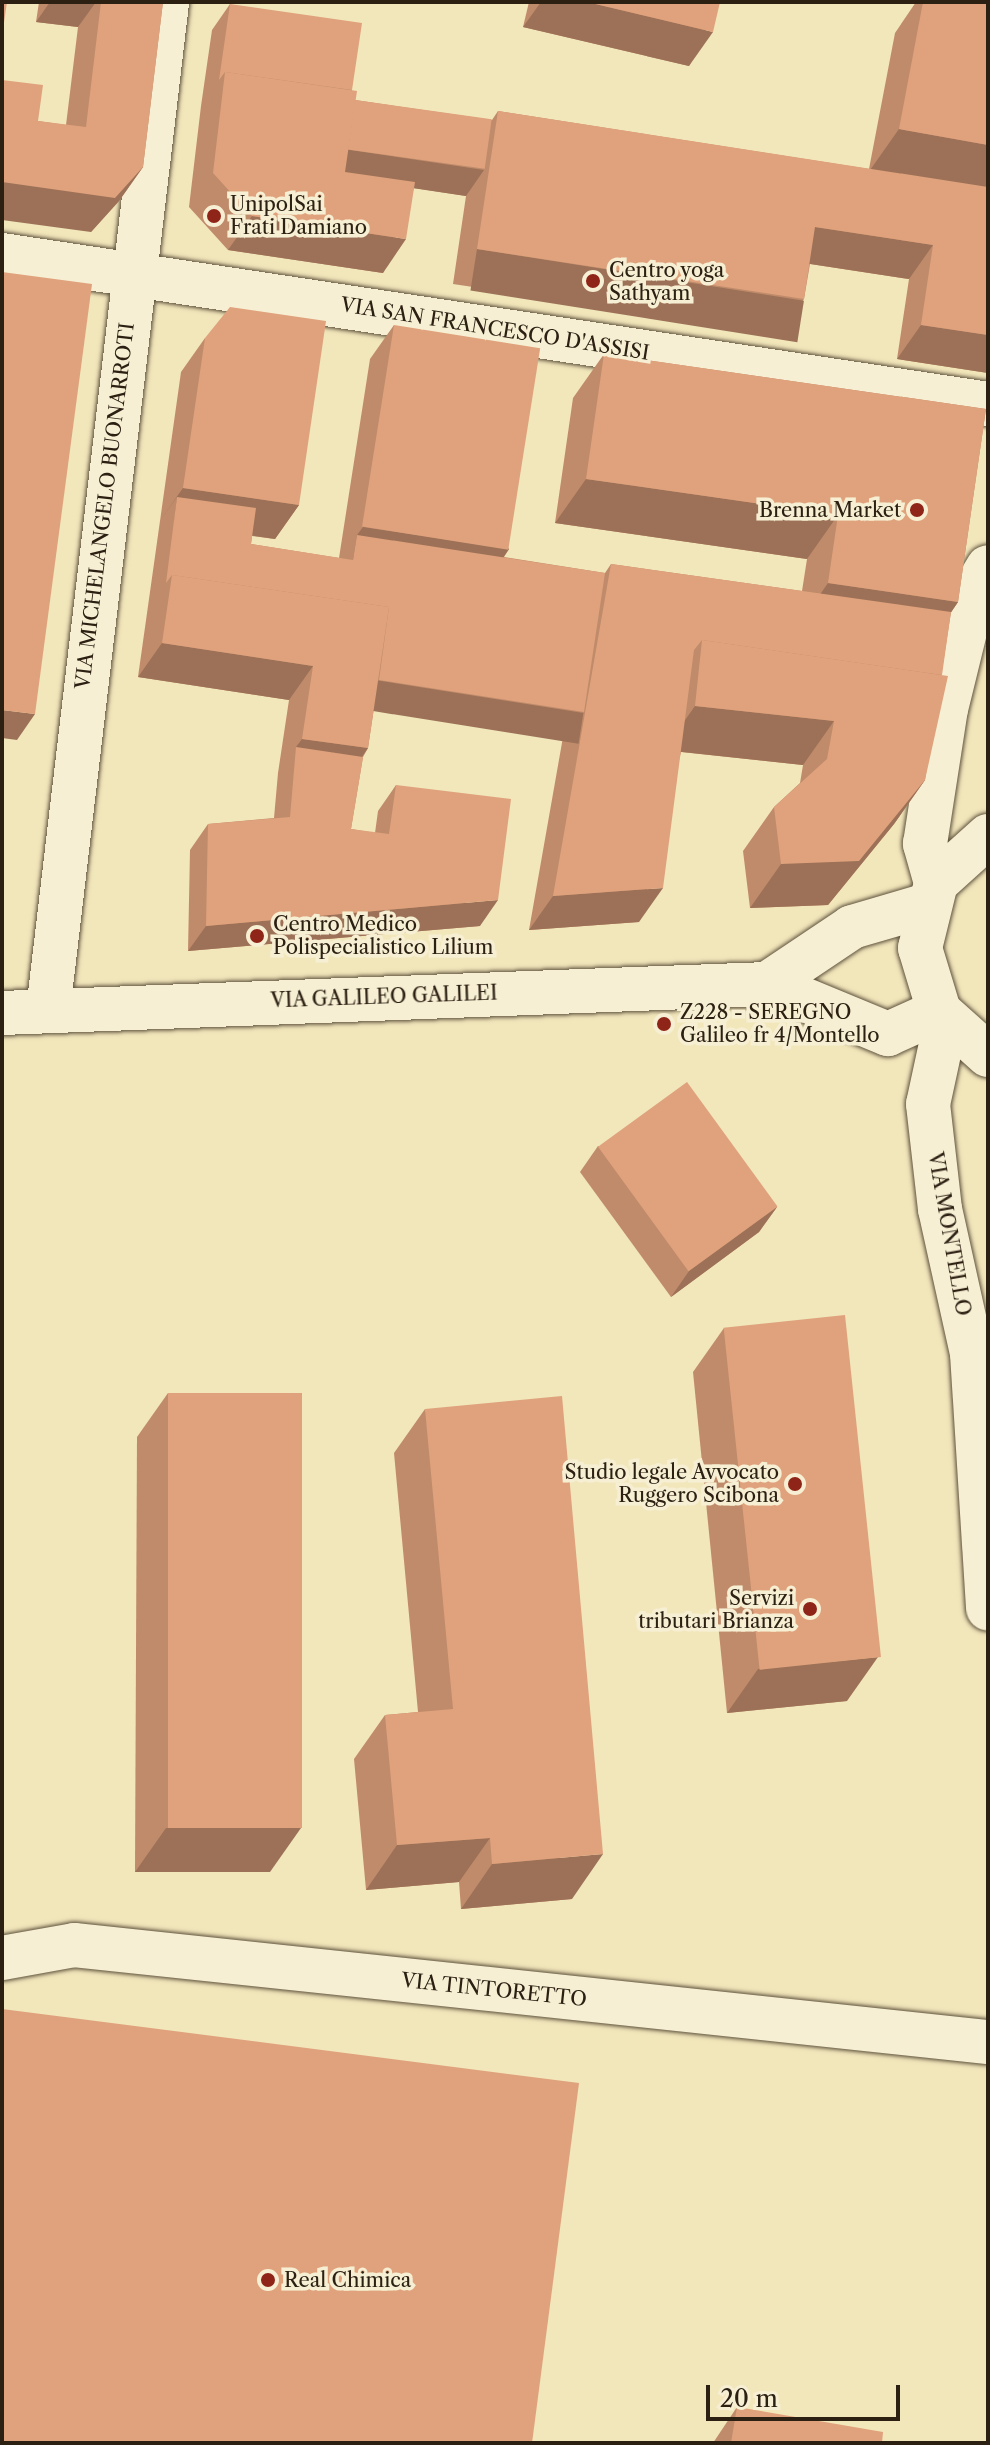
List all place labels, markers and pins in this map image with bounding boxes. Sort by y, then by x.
place label: UnipolSai Frati Damiano [230,192,367,239]
marker: UnipolSai Frati Damiano [205,207,223,225]
place label: Centro yoga Sathyam [609,258,725,305]
marker: Centro yoga Sathyam [584,272,602,290]
place label: Brenna Market [759,498,901,522]
marker: Brenna Market [908,501,926,519]
place label: Centro Medico Polispecialistico Lilium [273,912,493,959]
marker: Centro Medico Polispecialistico Lilium [248,927,266,945]
place label: Z228 - SEREGNO Galileo fr 4/Montello [680,1000,880,1047]
marker: Z228 - SEREGNO Galileo fr 4/Montello [655,1015,673,1033]
place label: Studio legale Avvocato Ruggero Scibona [564,1460,779,1507]
marker: Studio legale Avvocato Ruggero Scibona [786,1475,804,1493]
place label: Servizi tributari Brianza [638,1586,794,1633]
marker: Servizi tributari Brianza [801,1600,819,1618]
place label: Real Chimica [284,2268,411,2292]
marker: Real Chimica [259,2271,277,2289]

